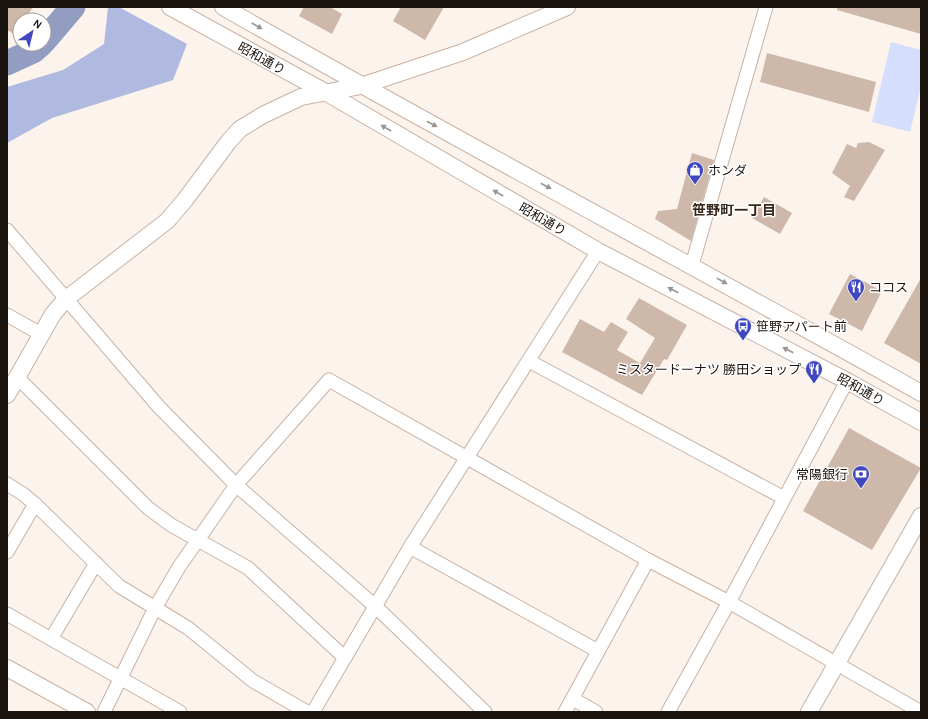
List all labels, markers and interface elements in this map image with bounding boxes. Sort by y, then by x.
north arrow [12,12,52,52]
text: N [30,17,44,32]
one-way arrow [251,23,263,30]
street label: 昭和通り [235,39,288,78]
one-way arrow [426,121,437,128]
one-way arrow [380,124,392,131]
shop icon: ホンダ [685,160,705,185]
place label: ホンダ [708,163,747,178]
one-way arrow [540,183,552,189]
one-way arrow [493,189,503,197]
street label: 昭和通り [516,200,569,239]
district label: 笹野町一丁目 [692,202,776,219]
restaurant icon: ココス [846,277,866,302]
one-way arrow [716,278,728,285]
place label: ココス [869,280,908,295]
one-way arrow [667,287,679,293]
bus stop icon: 笹野アパート前 [733,316,753,341]
place label: 笹野アパート前 [756,319,847,334]
one-way arrow [782,347,794,353]
restaurant icon: ミスタードーナツ 勝田ショップ [804,359,824,384]
place label: ミスタードーナツ 勝田ショップ [616,362,801,377]
street label: 昭和通り [834,370,887,409]
bank icon: 常陽銀行 [851,464,871,489]
place label: 常陽銀行 [796,467,848,482]

